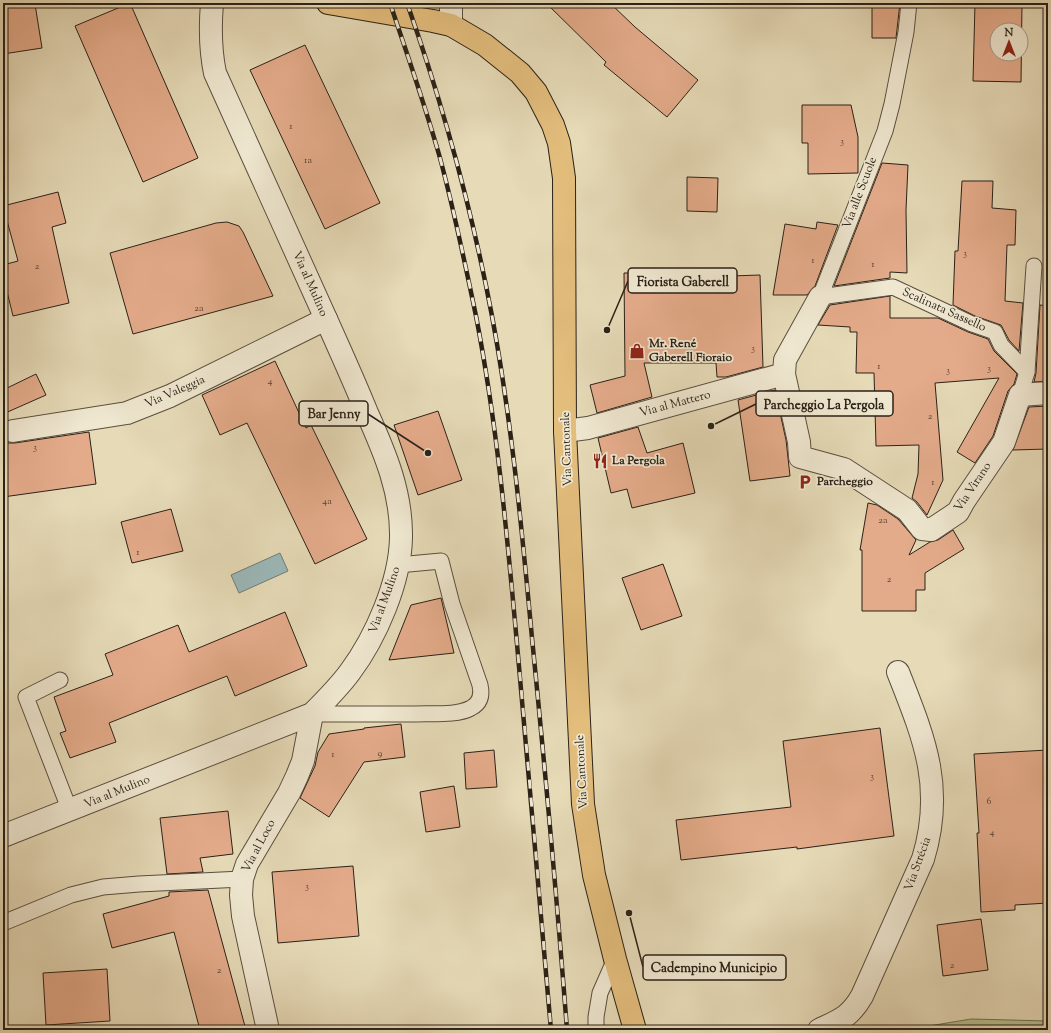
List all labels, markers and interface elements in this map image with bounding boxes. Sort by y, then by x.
north arrow [989,22,1029,62]
text: N [1004,25,1014,41]
house number: 1 [289,119,293,134]
house number: 3 [840,134,844,149]
house number: 1a [304,153,312,168]
street label: Via alle Scuole [838,154,882,231]
house number: 3 [963,246,967,261]
street label: Via al Mulino [288,248,333,320]
house number: 1 [811,253,815,268]
house number: 1 [871,257,875,272]
house number: 2 [35,259,40,274]
callout: Fiorista Gaberell [628,268,737,293]
text: Fiorista Gaberell [637,274,730,292]
street label: Scalinata Sassello [899,283,989,337]
house number: 2a [194,301,204,316]
place label: Mr. René Gaberell Fioraio [648,335,732,367]
house number: 3 [751,341,755,356]
shop icon: Mr. René Gaberell Fioraio [628,342,646,360]
house number: 1 [877,359,881,374]
house number: 3 [987,361,991,376]
house number: 3 [946,363,950,378]
street label: Via Valeggia [142,370,208,413]
house number: 4 [267,374,273,389]
street label: Via al Mattero [637,386,713,422]
callout: Parcheggio La Pergola [756,391,893,416]
text: Parcheggio La Pergola [764,397,884,415]
callout: Bar Jenny [299,401,368,426]
text: Bar Jenny [308,406,361,424]
house number: 2 [928,409,933,424]
street label: Via Cantonale [557,411,577,487]
house number: 3 [33,440,37,455]
restaurant icon: La Pergola [591,452,609,470]
place label: La Pergola [611,452,665,470]
street label: Via Virano [950,458,996,515]
parking icon: Parcheggio [796,473,814,491]
place label: Parcheggio [816,473,873,491]
house number: 1 [931,475,935,490]
house number: 4a [322,494,332,509]
house number: 2a [878,513,888,528]
house number: 1 [136,545,140,560]
street label: Via al Mulino [365,564,406,636]
house number: 2 [887,572,892,587]
street label: Via Cantonale [571,734,593,810]
house number: 9 [378,746,383,761]
house number: 1 [331,747,335,762]
house number: 3 [870,769,874,784]
street label: Via al Mulino [81,770,153,813]
house number: 6 [987,794,992,809]
street label: Via al Loco [238,816,281,876]
house number: 4 [989,825,995,840]
street label: Via Strécia [900,834,936,893]
house number: 3 [305,879,309,894]
callout: Cadempino Municipio [643,955,786,980]
house number: 2 [950,958,955,973]
text: Cadempino Municipio [651,960,777,978]
house number: 2 [217,963,222,978]

